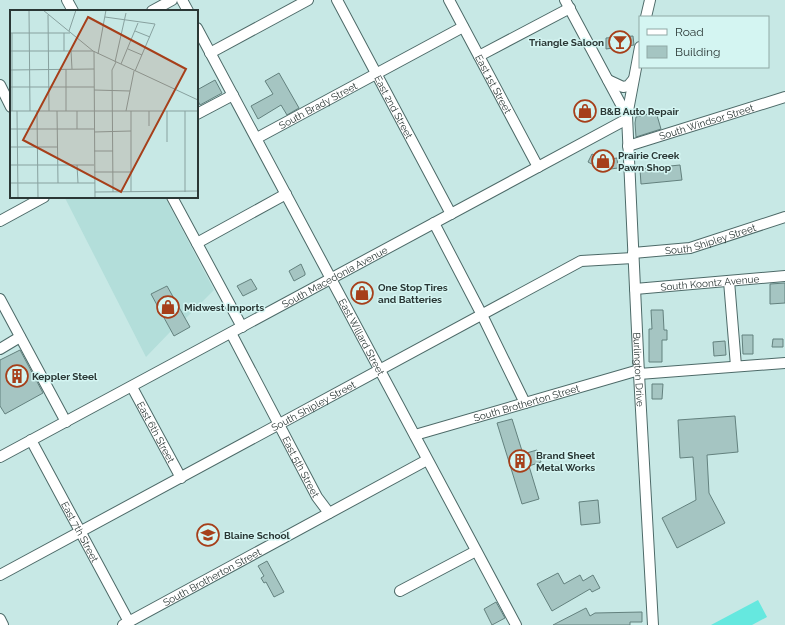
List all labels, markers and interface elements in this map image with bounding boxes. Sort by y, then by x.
inset map [10,10,198,198]
legend [639,16,769,68]
text: Road [675,25,704,39]
bar icon: Triangle Saloon [607,29,633,55]
place label: Triangle Saloon [529,37,604,48]
text: Building [675,45,721,59]
street label: East 1st Street [473,53,514,116]
street label: East 2nd Street [372,74,415,141]
street label: South Brady Street [277,80,359,131]
shop icon: B&B Auto Repair [572,98,598,124]
street label: South Windsor Street [658,102,756,142]
place label: B&B Auto Repair [600,106,679,117]
shop icon: Prairie Creek Pawn Shop [590,148,616,174]
place label: Prairie Creek Pawn Shop [618,150,680,173]
street label: South Shipley Street [664,222,758,256]
street label: South Macedonia Avenue [280,244,390,310]
street label: South Koontz Avenue [660,273,760,293]
shop icon: One Stop Tires and Batteries [349,280,375,306]
place label: One Stop Tires and Batteries [378,282,448,305]
shop icon: Midwest Imports [155,294,181,320]
street label: East Willard Street [337,297,387,378]
place label: Midwest Imports [184,302,264,313]
street label: Burlington Drive [631,332,646,407]
building icon: Keppler Steel [4,363,30,389]
place label: Keppler Steel [32,371,98,382]
street label: South Shipley Street [269,379,358,433]
street label: South Brotherton Street [472,382,581,424]
street label: East 6th Street [135,400,177,465]
street label: East 5th Street [280,435,321,500]
building icon: Brand Sheet Metal Works [507,448,533,474]
place label: Brand Sheet Metal Works [536,450,595,473]
street label: East 7th Street [59,500,101,565]
school or university icon: Blaine School [195,522,221,548]
place label: Blaine School [224,530,291,541]
street label: South Brotherton Street [161,546,263,608]

